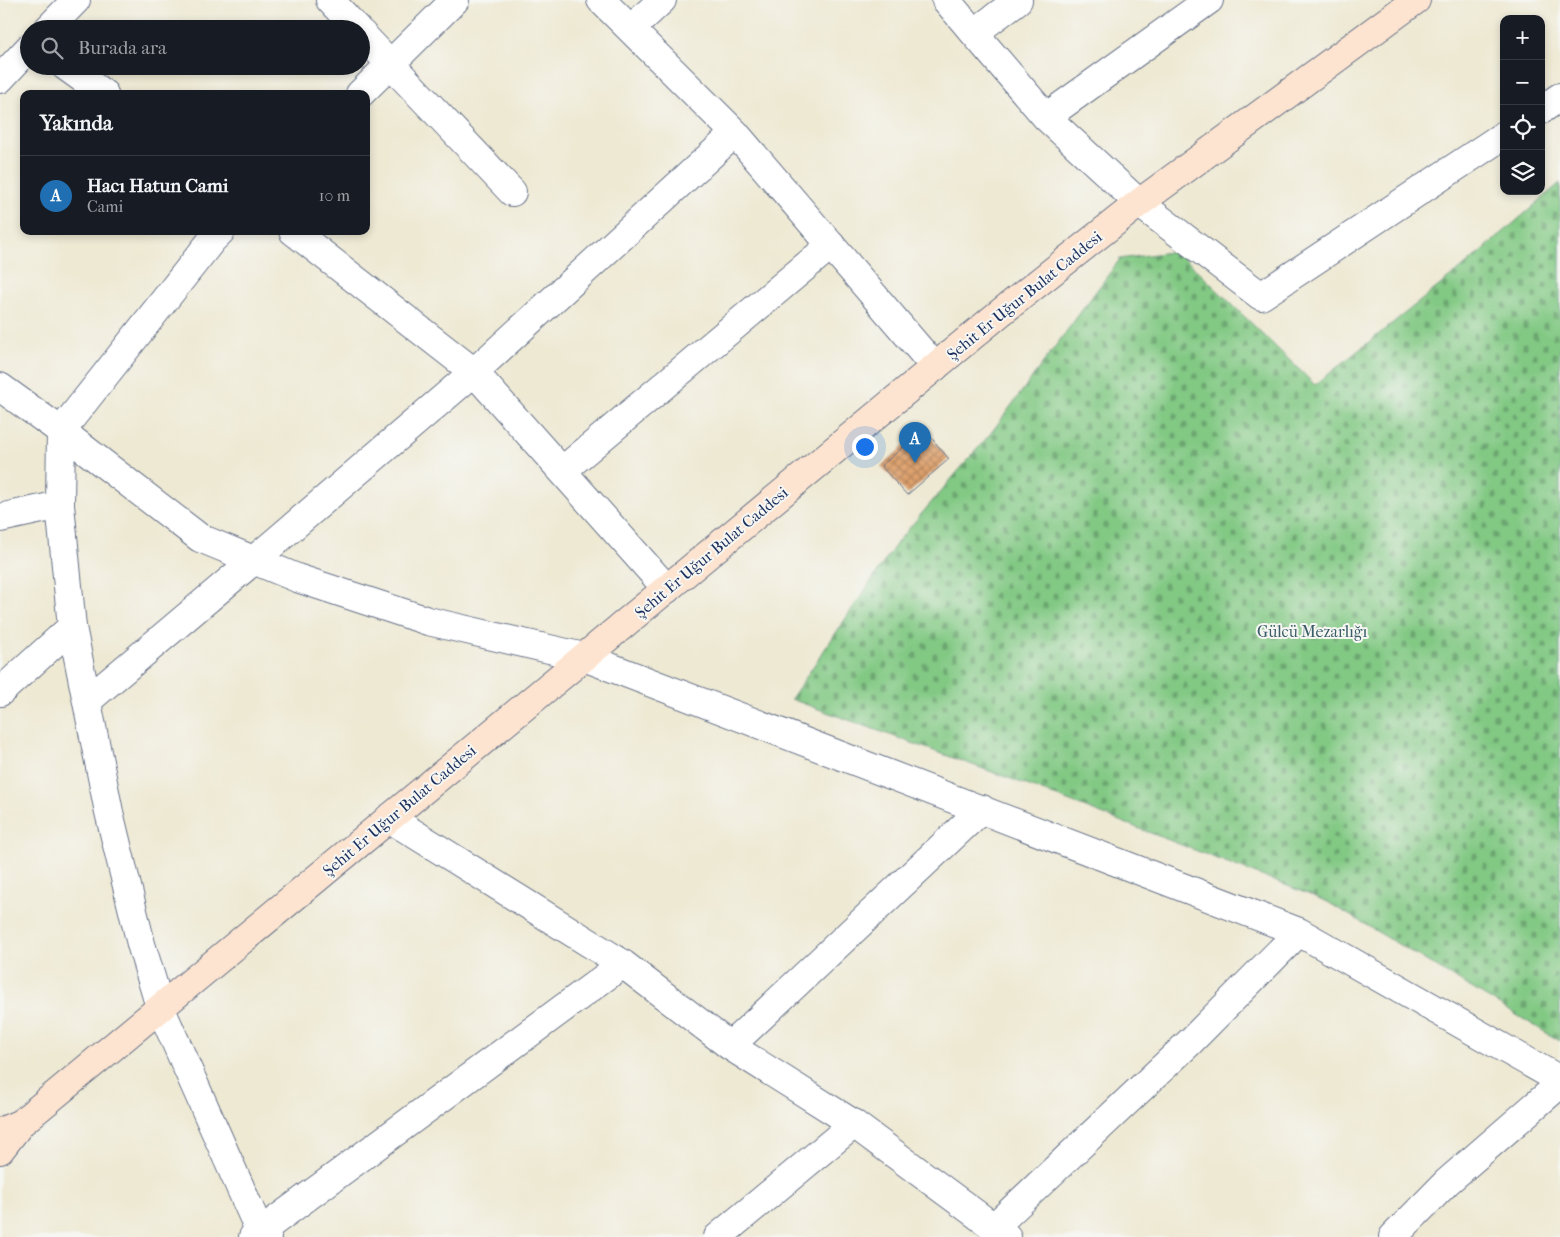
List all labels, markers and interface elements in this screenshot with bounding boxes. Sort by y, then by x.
map controls [1500,15,1545,195]
button: + [1500,15,1545,60]
search box [20,20,370,75]
icon: search [38,34,66,62]
text: Burada ara [78,37,167,59]
button: − [1500,60,1545,105]
button: locate [1500,105,1545,150]
text: Yakında [40,111,113,135]
button: layers [1500,150,1545,195]
text: Hacı Hatun Cami [87,175,228,197]
text: A [51,186,61,205]
text: 10 m [319,186,350,205]
text: Cami [87,197,123,216]
street label: Şehit Er Uğur Bulat Caddesi [943,227,1106,364]
pin: A [899,422,931,463]
your location [852,434,878,460]
street label: Şehit Er Uğur Bulat Caddesi [631,483,792,622]
park label: Gülcü Mezarlığı [1257,622,1367,641]
street label: Şehit Er Uğur Bulat Caddesi [319,741,480,880]

